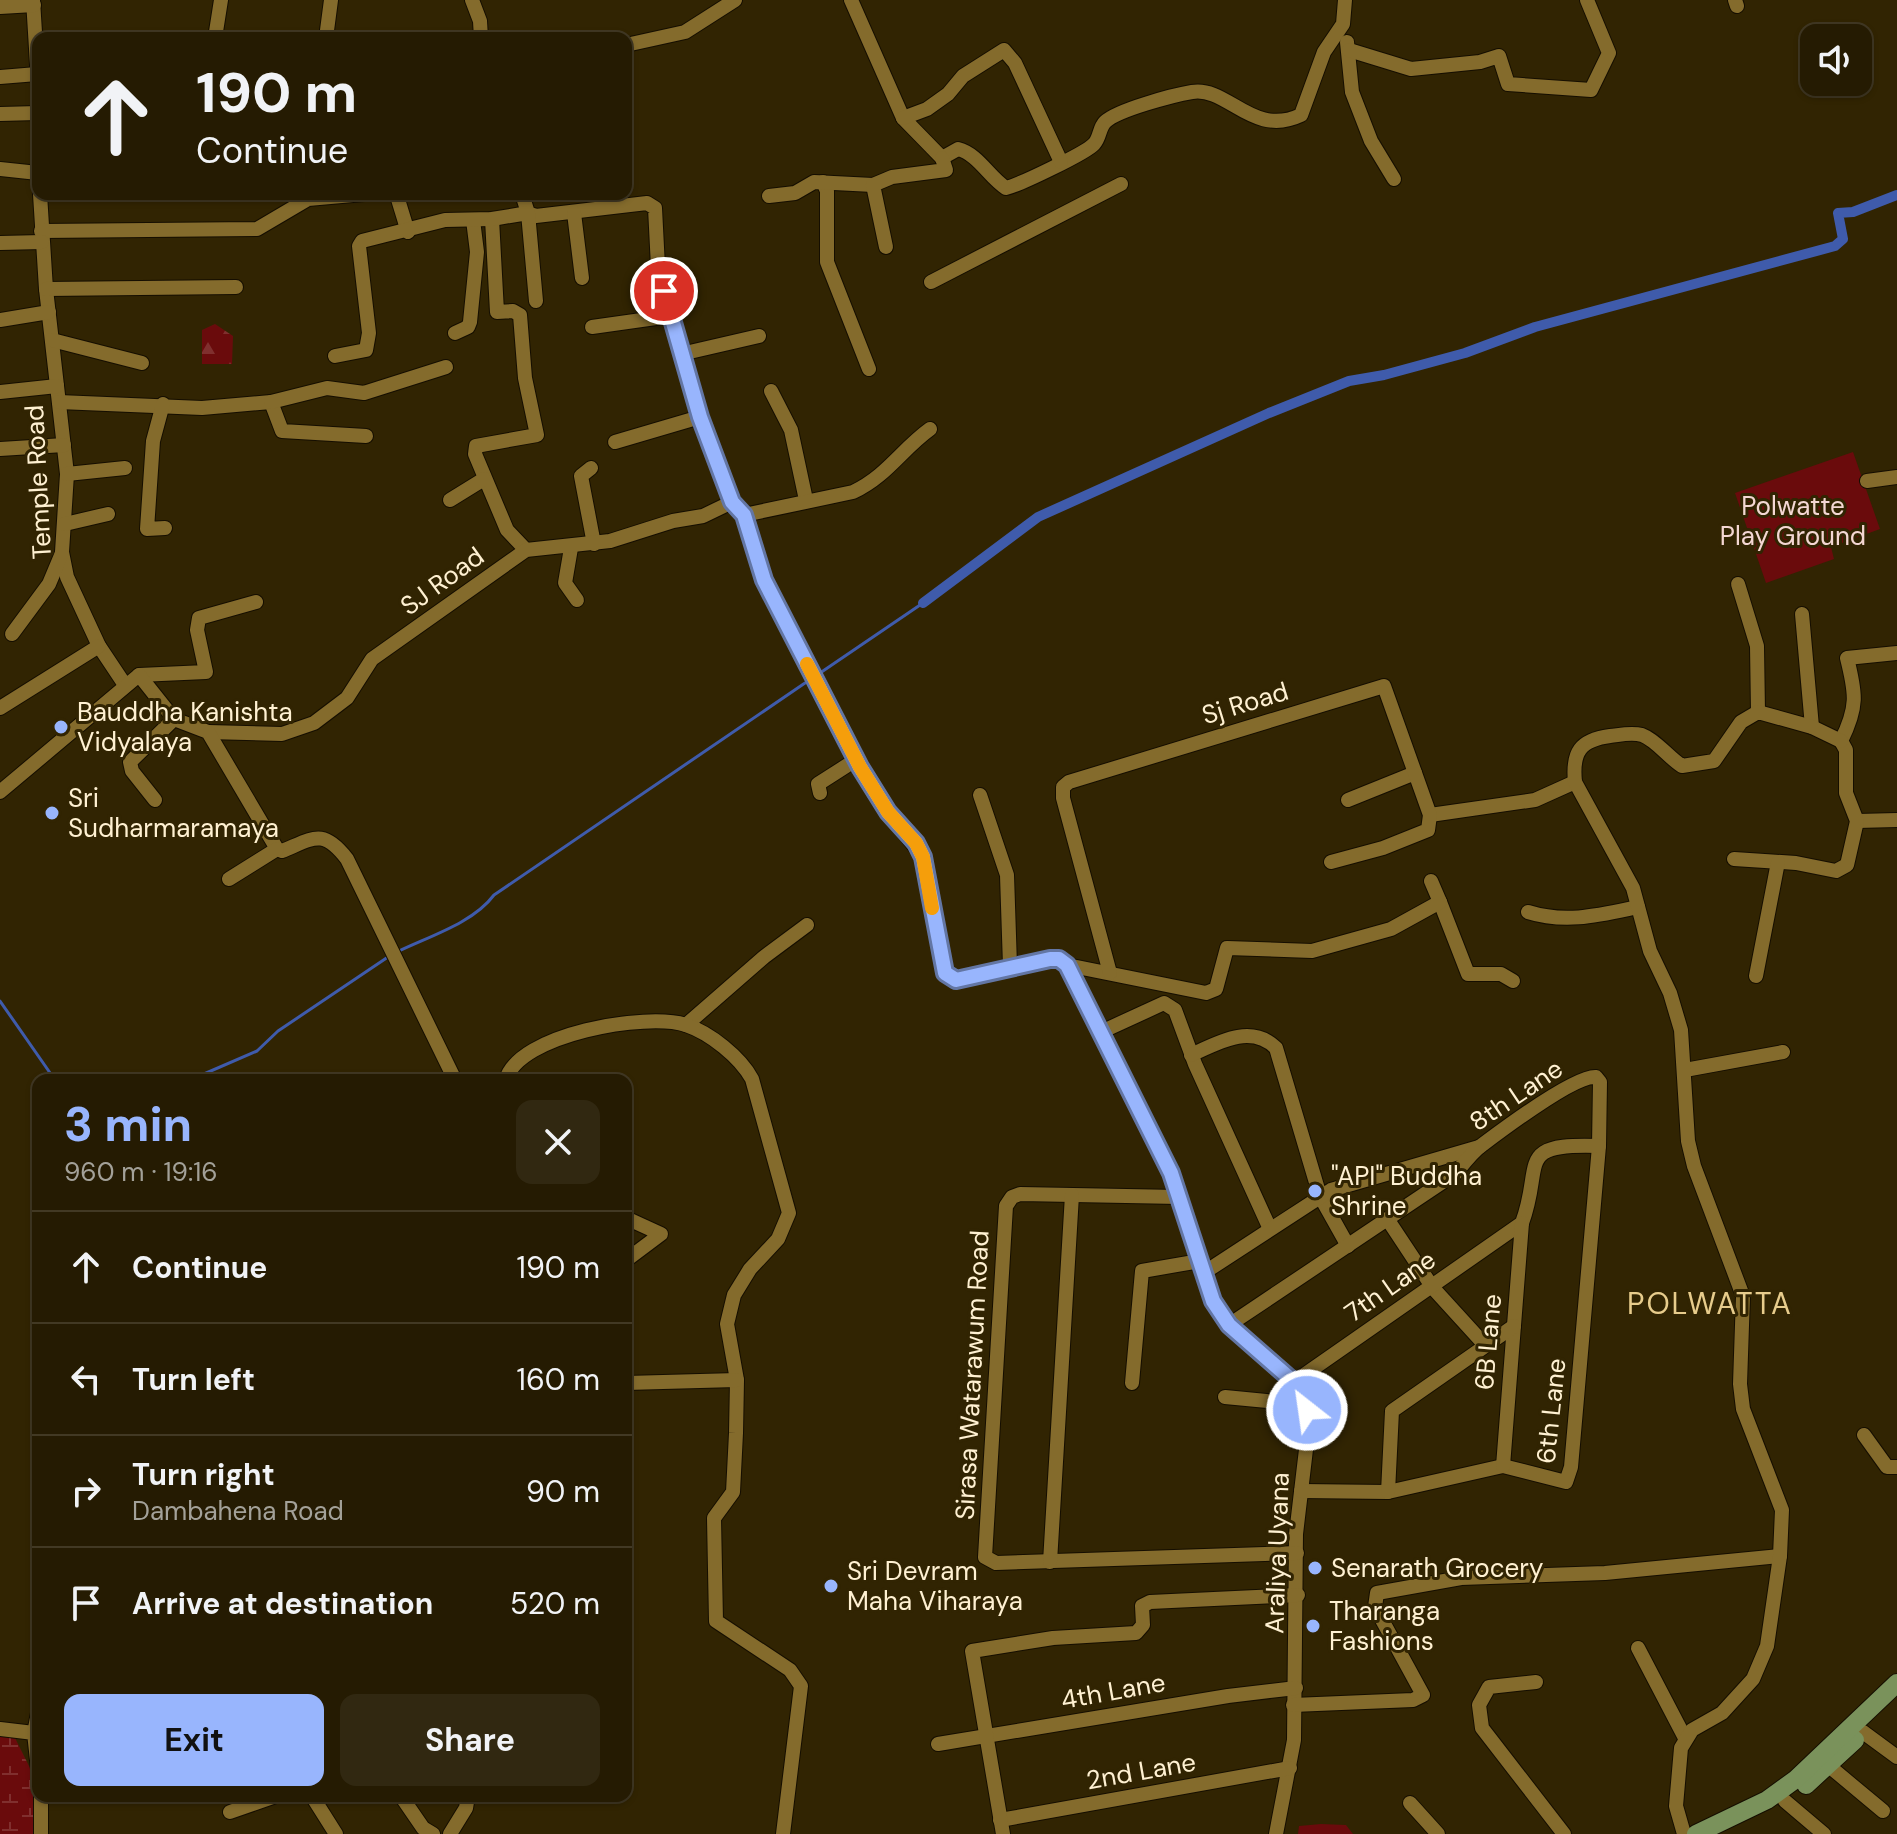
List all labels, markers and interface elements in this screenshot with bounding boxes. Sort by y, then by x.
map controls [1800,24,1872,96]
button: sound [1800,24,1872,96]
text: 190 m [196,56,357,129]
icon: ahead [64,64,168,168]
text: Continue [196,127,348,174]
pin [630,257,698,325]
icon: arrive [642,269,686,313]
street label: Temple Road [17,404,59,560]
park label: Polwatte Play Ground [1720,489,1866,553]
street label: SJ Road [393,539,491,623]
street label: Sj Road [1198,674,1292,732]
place label: Bauddha Kanishta Vidyalaya [77,695,293,759]
marker: Bauddha Kanishta Vidyalaya [52,718,70,736]
place label: Sri Sudharmaramaya [68,781,279,845]
marker: Sri Sudharmaramaya [43,804,61,822]
street label: 8th Lane [1463,1051,1569,1139]
text: 3 min [64,1093,192,1156]
button: close [516,1100,600,1184]
text: 960 m · 19:16 [64,1155,218,1189]
place label: "API" Buddha Shrine [1331,1159,1482,1223]
marker: "API" Buddha Shrine [1306,1182,1324,1200]
street label: Sirasa Watarawum Road [947,1229,997,1521]
street label: 7th Lane [1338,1242,1442,1330]
icon: ahead [64,1245,108,1289]
text: Continue [132,1248,267,1287]
text: 190 m [517,1248,600,1287]
district label: POLWATTA [1627,1284,1793,1323]
street label: 6B Lane [1467,1292,1509,1392]
icon: left [64,1357,108,1401]
street label: 6th Lane [1529,1357,1573,1465]
text: Turn left [132,1360,255,1399]
text: 160 m [517,1360,600,1399]
position arrow [1265,1368,1349,1452]
text: Turn right [132,1455,275,1494]
icon: right [64,1469,108,1513]
text: 90 m [526,1472,600,1511]
street label: Araliya Uyana [1257,1472,1297,1634]
text: Dambahena Road [132,1494,344,1528]
place label: Senarath Grocery [1331,1551,1543,1585]
place label: Sri Devram Maha Viharaya [847,1554,1023,1618]
marker: Senarath Grocery [1306,1559,1324,1577]
marker: Sri Devram Maha Viharaya [822,1577,840,1595]
icon: arrive [64,1581,108,1625]
text: Arrive at destination [132,1584,433,1623]
text: 520 m [510,1584,600,1623]
place label: Tharanga Fashions [1329,1594,1440,1658]
marker: Tharanga Fashions [1304,1617,1322,1635]
street label: 4th Lane [1058,1665,1168,1717]
button: Exit [64,1694,324,1786]
button: Share [340,1694,600,1786]
street label: 2nd Lane [1084,1745,1198,1797]

